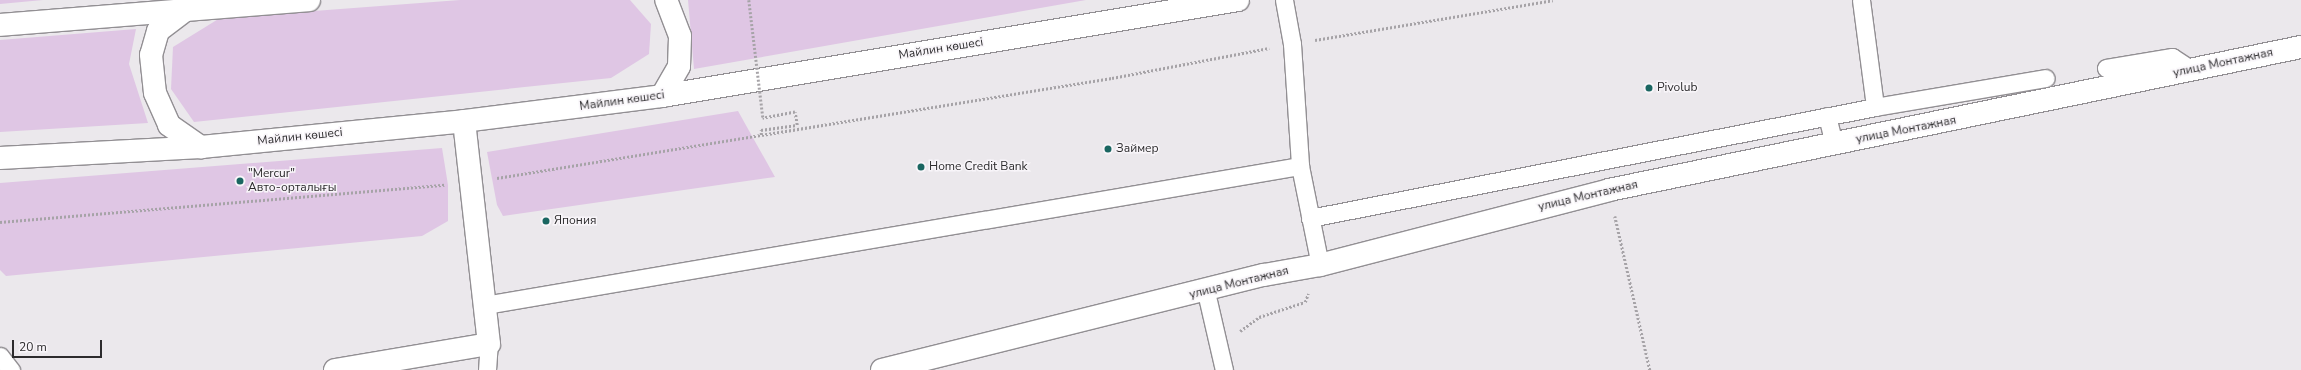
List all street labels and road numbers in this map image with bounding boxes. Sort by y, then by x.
street label: Майлин көшесі [898,35,984,63]
street label: улица Монтажная [2172,45,2274,81]
street label: Майлин көшесі [579,88,665,114]
street label: улица Монтажная [1855,113,1957,147]
street label: Майлин көшесі [257,125,343,149]
street label: улица Монтажная [1537,178,1639,214]
street label: улица Монтажная [1188,264,1290,302]

